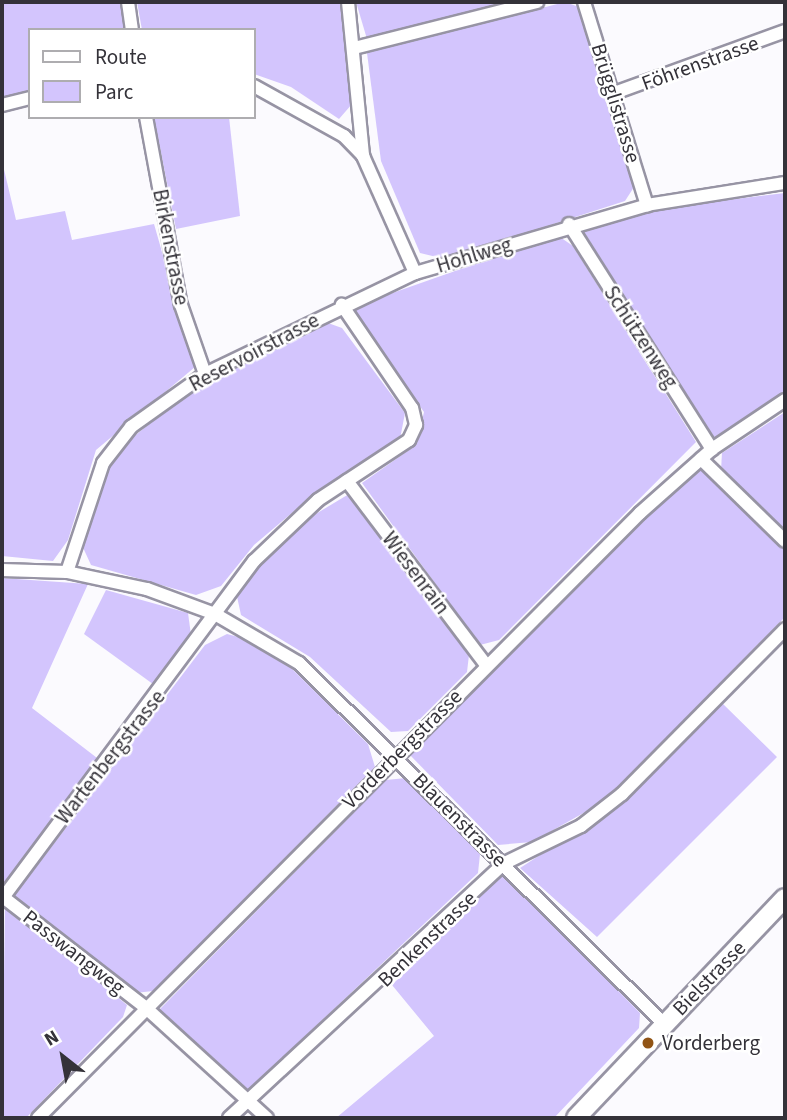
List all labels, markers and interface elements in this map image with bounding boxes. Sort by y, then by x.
legend [28,28,256,119]
street label: Föhrenstrasse [638,30,762,96]
street label: Brügglistrasse [586,40,646,166]
text: Route [95,42,147,72]
text: Parc [95,77,133,107]
street label: Birkenstrasse [147,187,195,307]
street label: Hohlweg [433,232,515,278]
street label: Schützenweg [599,281,683,393]
street label: Reservoirstrasse [185,307,323,397]
street label: Wiesenrain [377,527,455,619]
street label: Vorderbergstrasse [337,684,467,814]
street label: Wartenbergstrasse [50,685,170,829]
street label: Blauenstrasse [408,768,512,872]
street label: Benkenstrasse [373,886,481,992]
street label: Passwangweg [18,904,130,1000]
street label: Bielstrasse [667,935,751,1021]
north arrow [28,1022,98,1092]
text: N [40,1024,64,1053]
place label: Vorderberg [662,1030,760,1056]
marker: Vorderberg [640,1035,656,1051]

